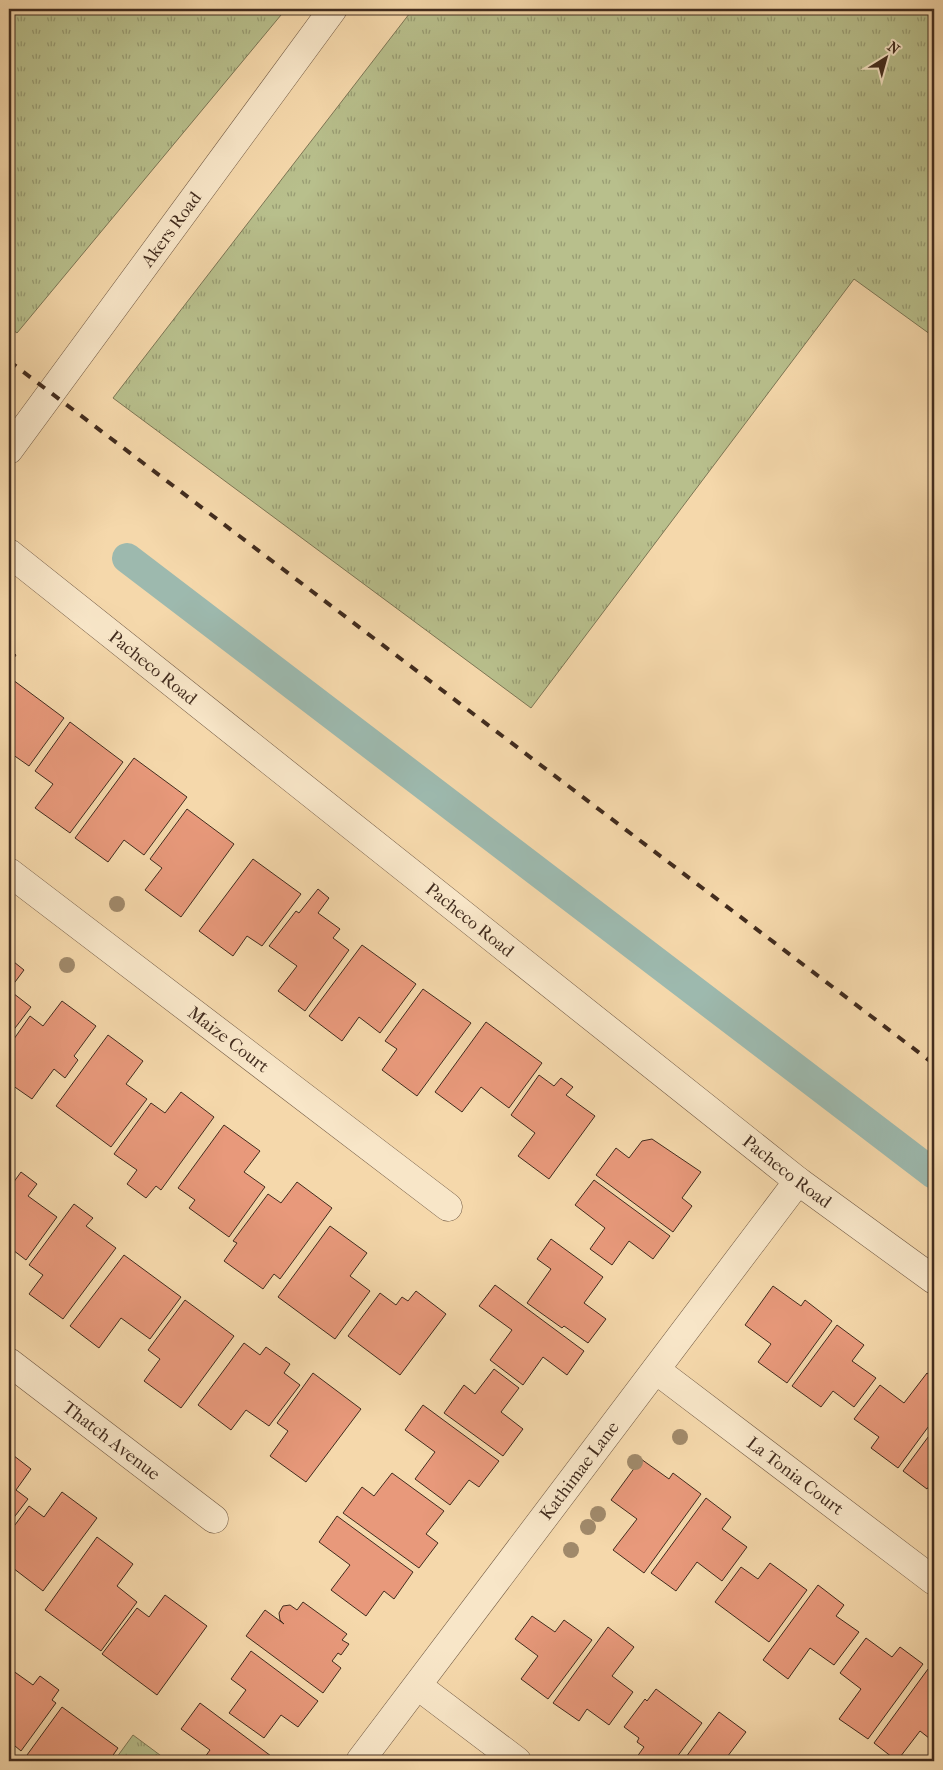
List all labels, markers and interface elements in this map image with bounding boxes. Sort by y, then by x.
north arrow [860,32,910,82]
text: N [884,38,903,58]
street label: Akers Road [137,188,206,272]
street label: Pacheco Road [104,626,201,710]
street label: Pacheco Road [421,879,518,962]
street label: Maize Court [183,1002,273,1078]
street label: Pacheco Road [738,1131,836,1213]
street label: Thatch Avenue [58,1397,164,1485]
street label: Kathimae Lane [536,1417,624,1524]
street label: La Tonia Court [743,1433,848,1520]

